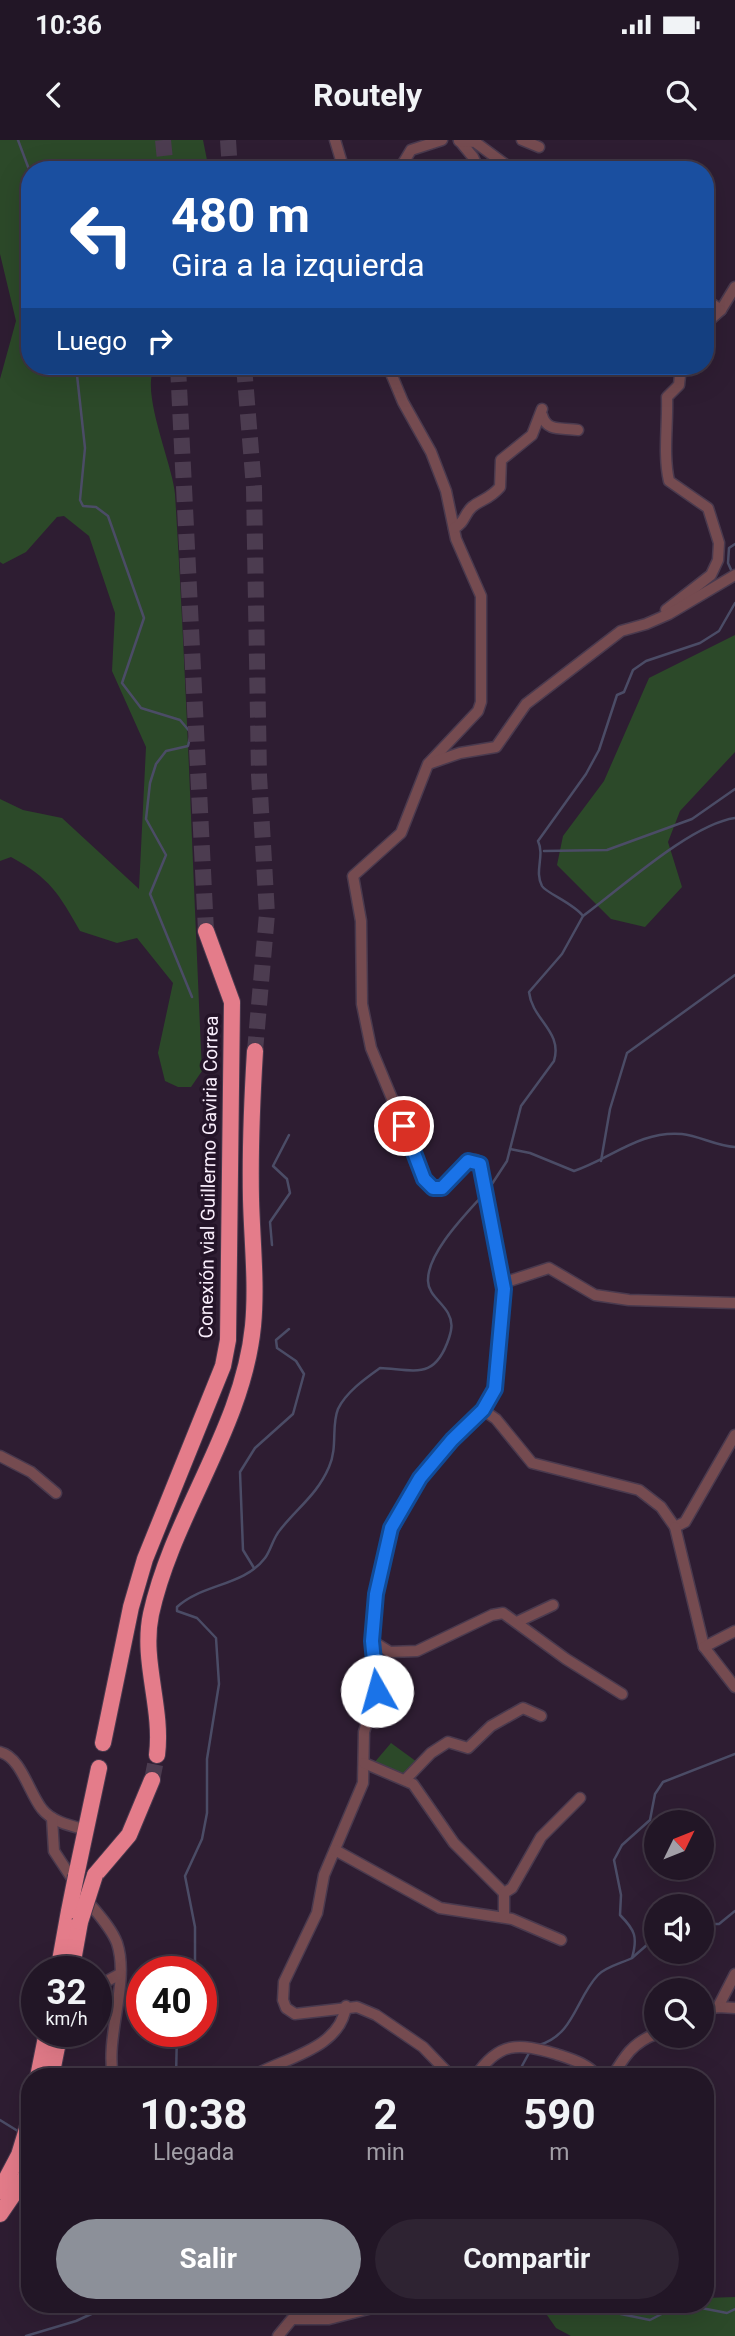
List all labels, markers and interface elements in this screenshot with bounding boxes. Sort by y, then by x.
text: 10:36 [35,10,102,40]
icon: back [35,76,73,114]
text: Routely [313,76,422,114]
icon: search [662,76,700,114]
text: 480 m [171,187,310,244]
icon: left [56,189,147,280]
text: Gira a la izquierda [171,246,425,284]
icon: right [141,322,179,360]
text: Luego [56,326,127,356]
street label: Conexión vial Guillermo Gaviria Correa [194,1015,223,1339]
pin [374,1096,434,1156]
icon: arrive [385,1107,423,1145]
position arrow [340,1654,414,1728]
north arrow [644,1810,714,1880]
map controls [644,1810,714,2048]
button: sound [644,1894,714,1964]
speed limit sign: 40 [126,1956,217,2047]
text: 32 [46,1972,87,2013]
button: search [644,1978,714,2048]
text: km/h [45,2008,88,2029]
text: 10:38 [140,2090,248,2139]
text: 2 [373,2090,398,2139]
text: 590 [523,2090,596,2139]
text: Llegada [153,2139,234,2166]
text: min [366,2139,405,2166]
text: m [549,2139,569,2166]
button: Salir [56,2219,361,2299]
button: Compartir [375,2219,679,2299]

